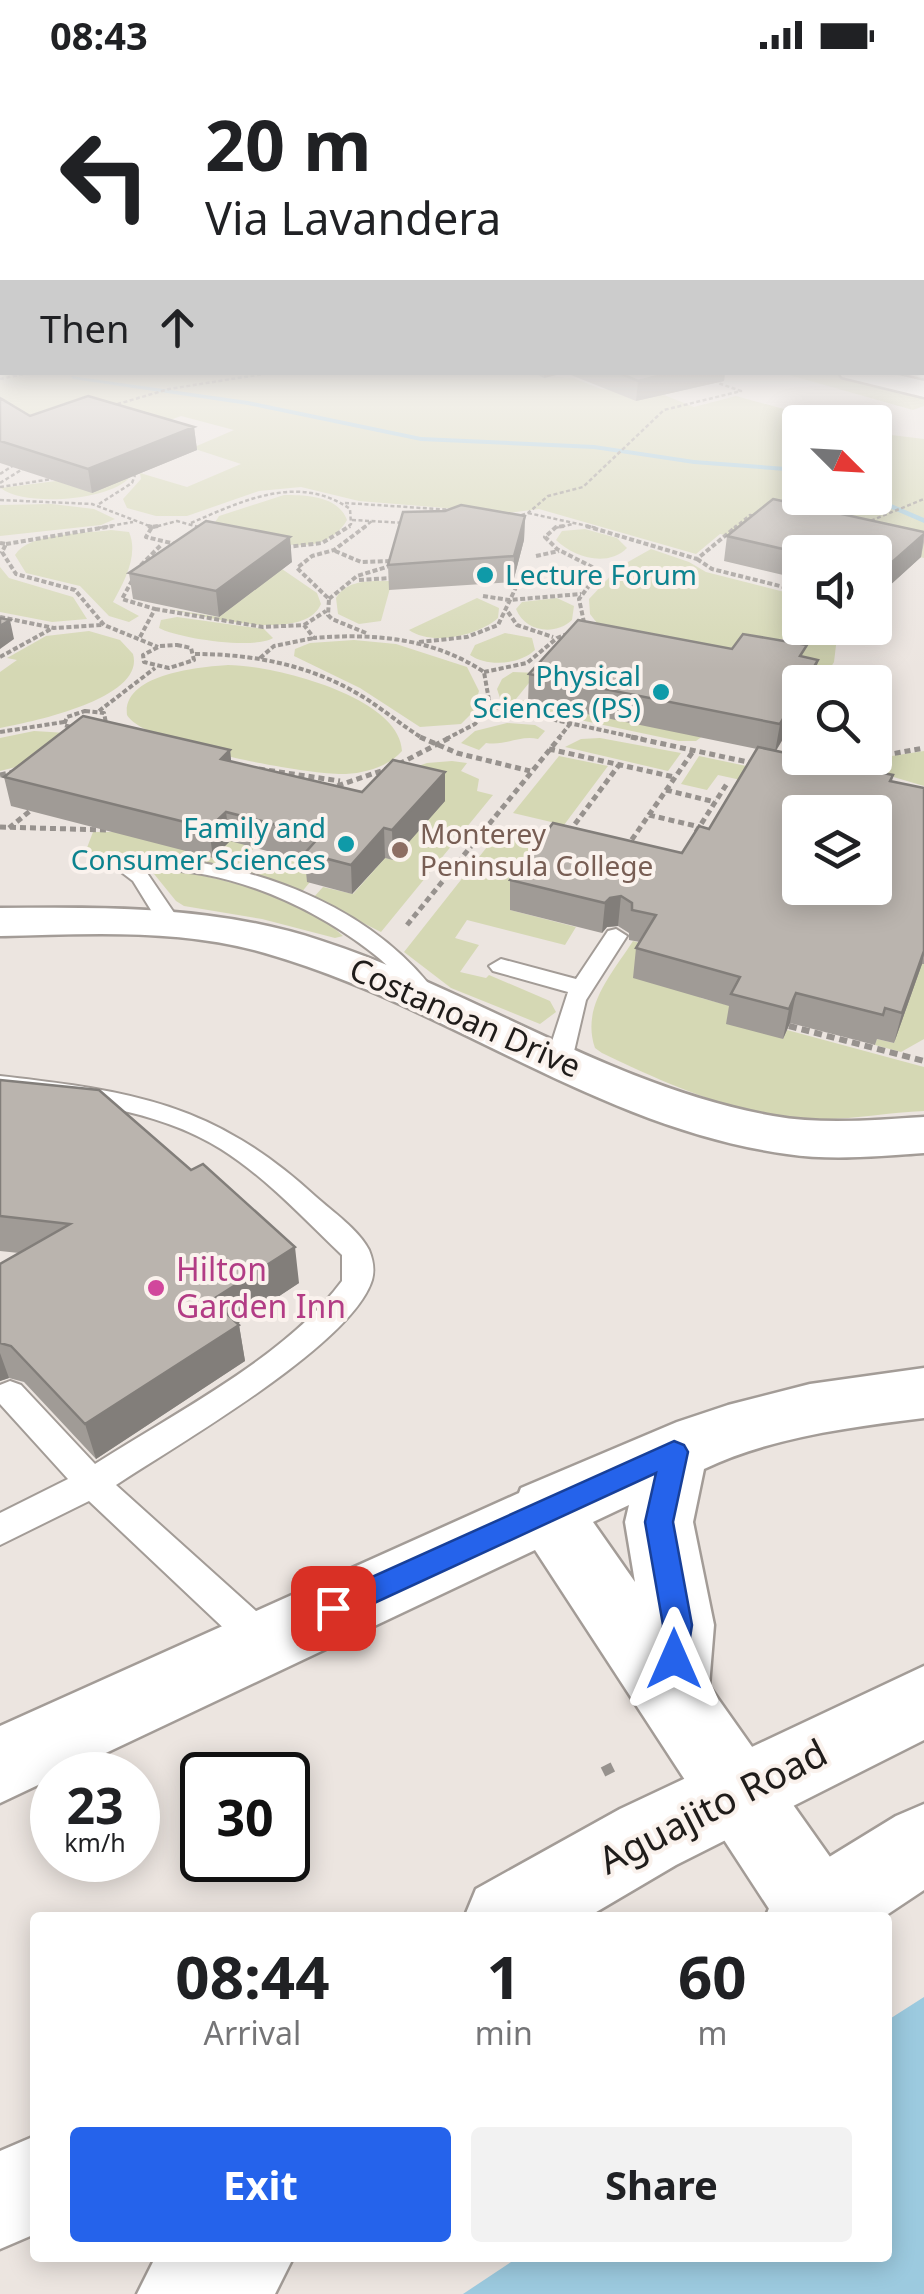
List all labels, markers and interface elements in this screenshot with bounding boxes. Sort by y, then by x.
text: 08:43 [50,9,148,61]
text: 20 m [205,96,372,192]
icon: left [40,110,170,240]
text: Via Lavandera [205,187,501,248]
icon: ahead [150,300,205,355]
text: Then [40,302,130,354]
north arrow [782,405,892,515]
map controls [782,405,892,905]
button: sound [782,535,892,645]
place label: Lecture Forum [505,555,697,593]
marker: Lecture Forum [474,564,496,586]
place label: Physical Sciences (PS) [473,656,641,726]
button: search [782,665,892,775]
marker: Physical Sciences (PS) [650,681,672,703]
button: layers [782,795,892,905]
place label: Family and Consumer Sciences [71,808,326,878]
place label: Monterey Peninsula College [420,814,653,884]
marker: Family and Consumer Sciences [335,833,357,855]
marker: Monterey Peninsula College [389,839,411,861]
street label: Costanoan Drive [343,946,588,1087]
place label: Hilton Garden Inn [176,1247,346,1327]
marker: Hilton Garden Inn [145,1277,167,1299]
pin [291,1566,376,1651]
icon: arrive [306,1581,361,1636]
position arrow [622,1607,726,1711]
street label: Aguajito Road [589,1725,835,1885]
speed limit sign: 30 [180,1752,310,1882]
text: 23 [66,1771,124,1839]
text: km/h [64,1825,126,1859]
text: 08:44 [175,1935,329,2017]
text: 1 [487,1935,521,2017]
text: 60 [678,1935,747,2017]
text: Arrival [204,2011,301,2054]
text: min [475,2011,533,2054]
text: m [697,2011,727,2054]
button: Exit [70,2127,451,2242]
button: Share [471,2127,852,2242]

